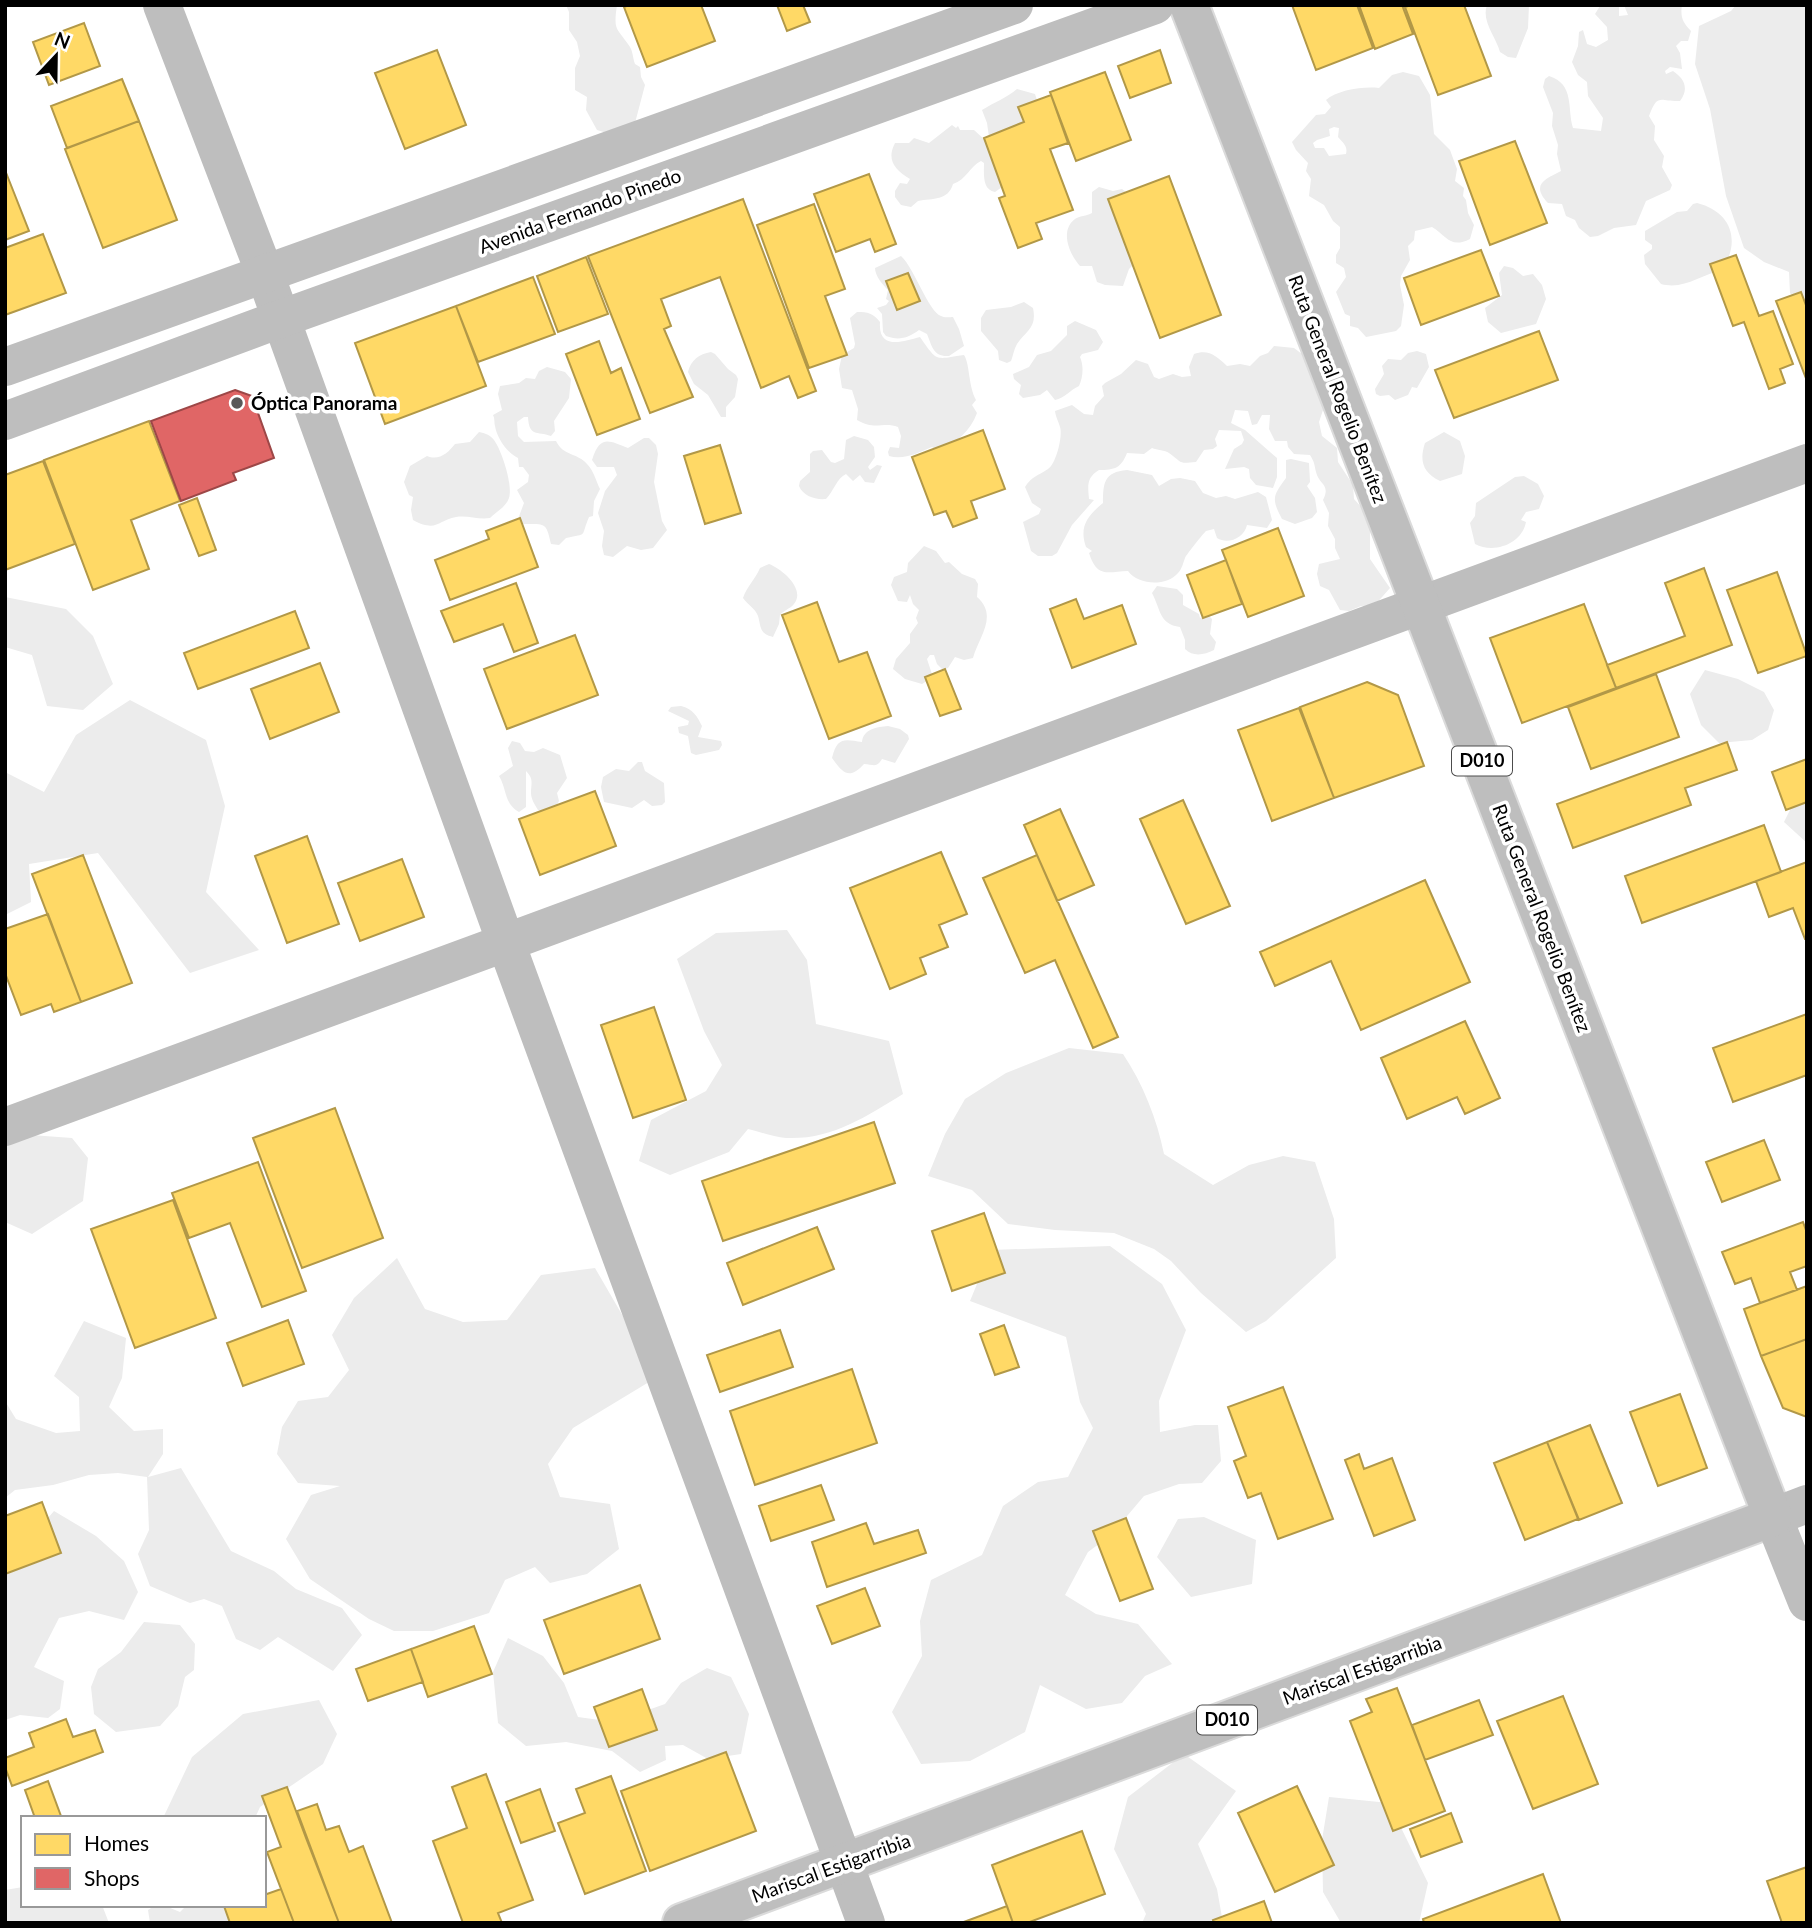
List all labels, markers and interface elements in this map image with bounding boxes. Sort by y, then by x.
north arrow [21,21,91,91]
text: N [51,26,74,53]
street label: Avenida Fernando Pinedo [476,163,684,258]
street label: Ruta General Rogelio Benítez [1284,272,1393,506]
place label: Óptica Panorama [251,391,397,414]
marker: Óptica Panorama [229,395,245,411]
road number: D010 [1452,746,1512,776]
street label: Ruta General Rogelio Benítez [1488,801,1597,1035]
street label: Mariscal Estigarribia [1279,1630,1444,1709]
road number: D010 [1197,1706,1257,1735]
legend [21,1816,266,1907]
street label: Mariscal Estigarribia [748,1828,913,1907]
text: Homes [84,1830,149,1855]
text: Shops [84,1865,140,1890]

